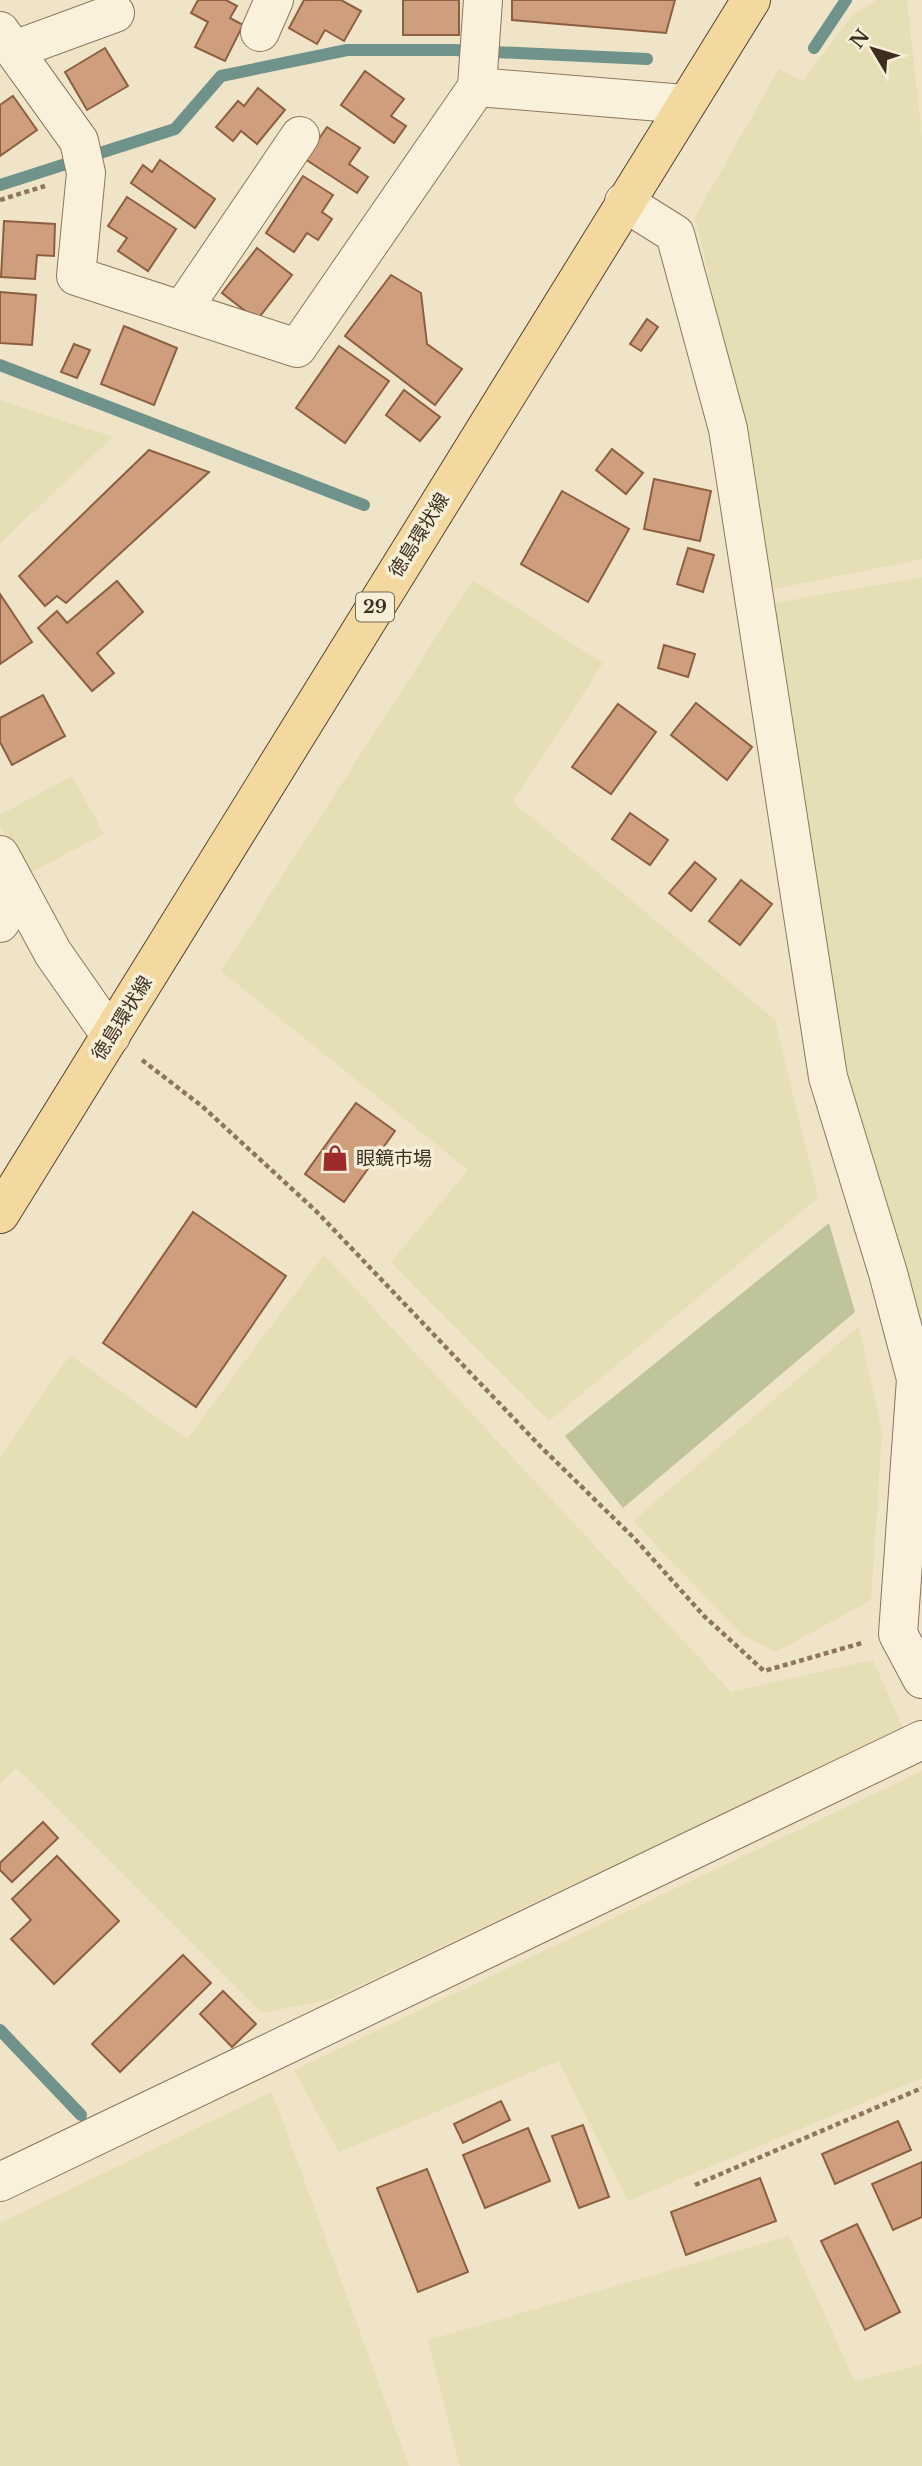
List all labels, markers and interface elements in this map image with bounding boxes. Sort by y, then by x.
north arrow [838,14,908,84]
text: N [845,25,875,53]
street label: 徳島環状線 [384,489,454,581]
road number: 29 [356,592,394,622]
street label: 徳島環状線 [87,972,157,1064]
shop icon: 眼鏡市場 [320,1143,350,1173]
place label: 眼鏡市場 [356,1147,432,1170]

